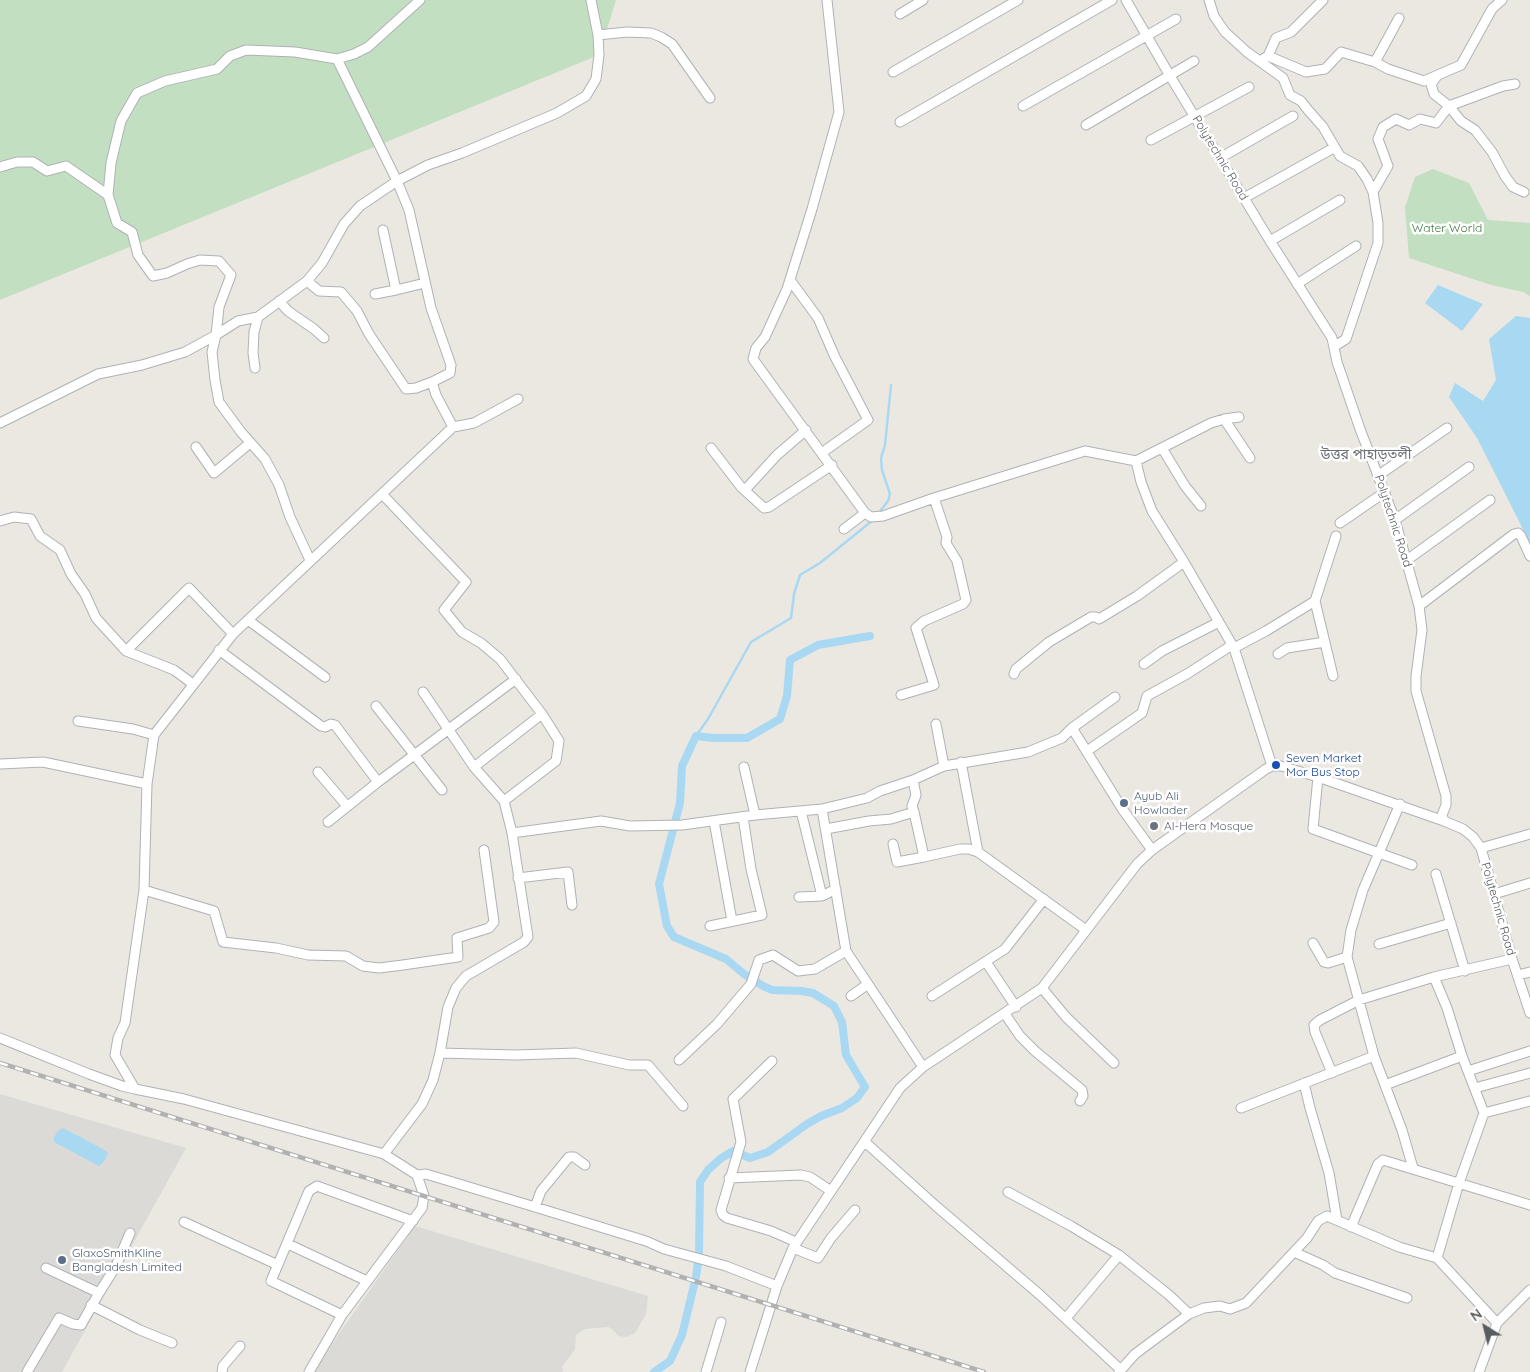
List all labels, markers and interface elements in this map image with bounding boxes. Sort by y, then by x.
street label: Polytechnic Road [1189,113,1251,203]
park label: Water World [1412,221,1482,235]
district label: উত্তর পাহাড়তলী [1321,447,1411,463]
street label: Polytechnic Road [1371,473,1415,569]
place label: Seven Market Mor Bus Stop [1286,751,1362,779]
marker: Seven Market Mor Bus Stop [1270,759,1282,771]
place label: Ayub Ali Howlader [1134,789,1188,817]
marker: Ayub Ali Howlader [1118,797,1130,809]
place label: Al-Hera Mosque [1164,819,1253,833]
marker: Al-Hera Mosque [1148,820,1160,832]
street label: Polytechnic Road [1478,861,1518,957]
place label: GlaxoSmithKline Bangladesh Limited [72,1246,182,1274]
marker: GlaxoSmithKline Bangladesh Limited [56,1254,68,1266]
north arrow [1460,1302,1510,1352]
text: N [1467,1305,1486,1325]

